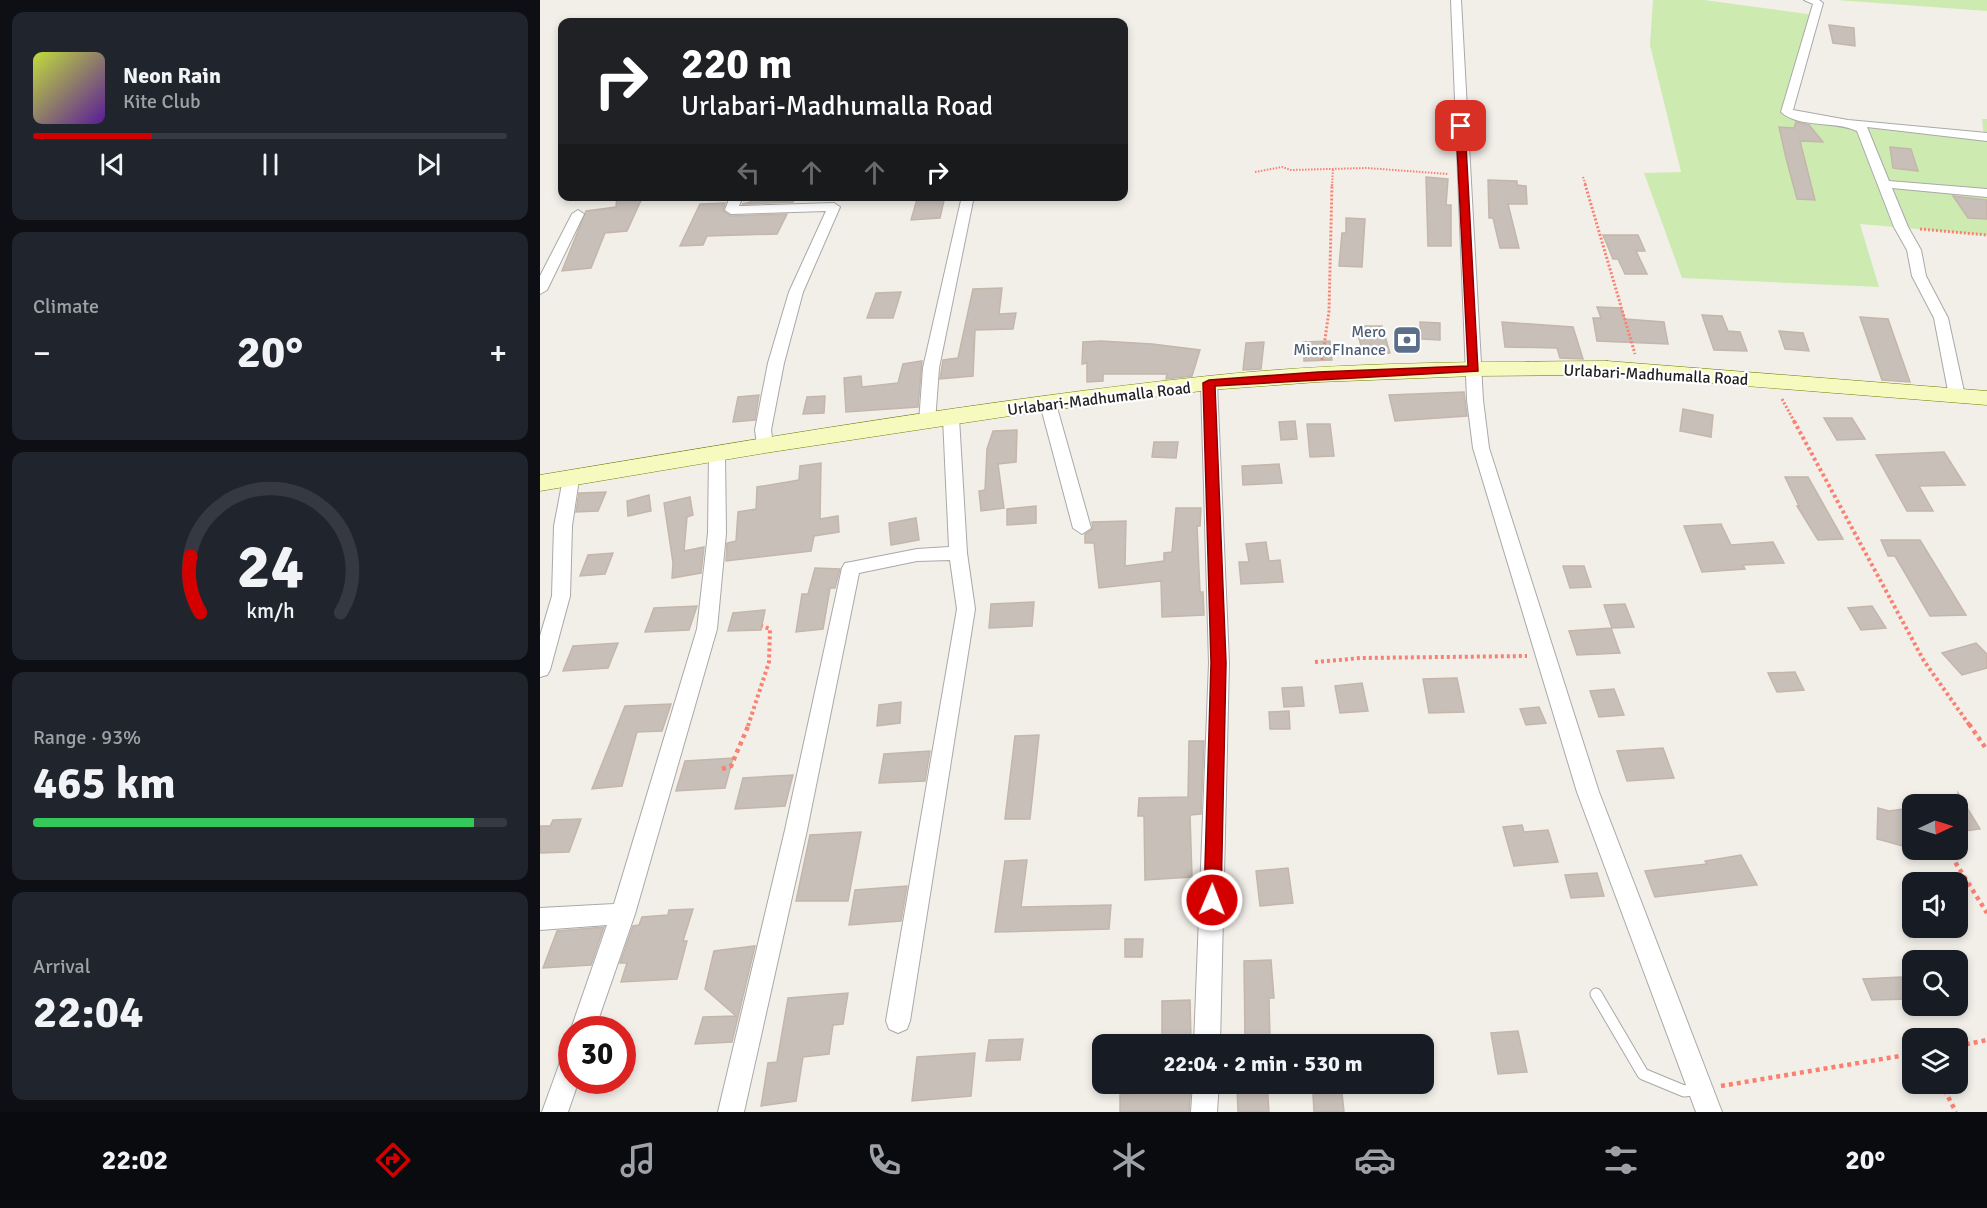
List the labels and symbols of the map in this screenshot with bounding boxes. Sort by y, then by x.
pin [1435,100,1486,151]
place label: Mero MicroFInance [1293,322,1386,360]
bank icon: Mero MicroFInance [1391,324,1423,356]
street label: Urlabari-Madhumalla Road [1563,360,1749,390]
street label: Urlabari-Madhumalla Road [1006,378,1192,420]
north arrow [1902,794,1968,860]
position arrow [1180,868,1244,932]
speed limit sign: 30 [558,1016,636,1094]

